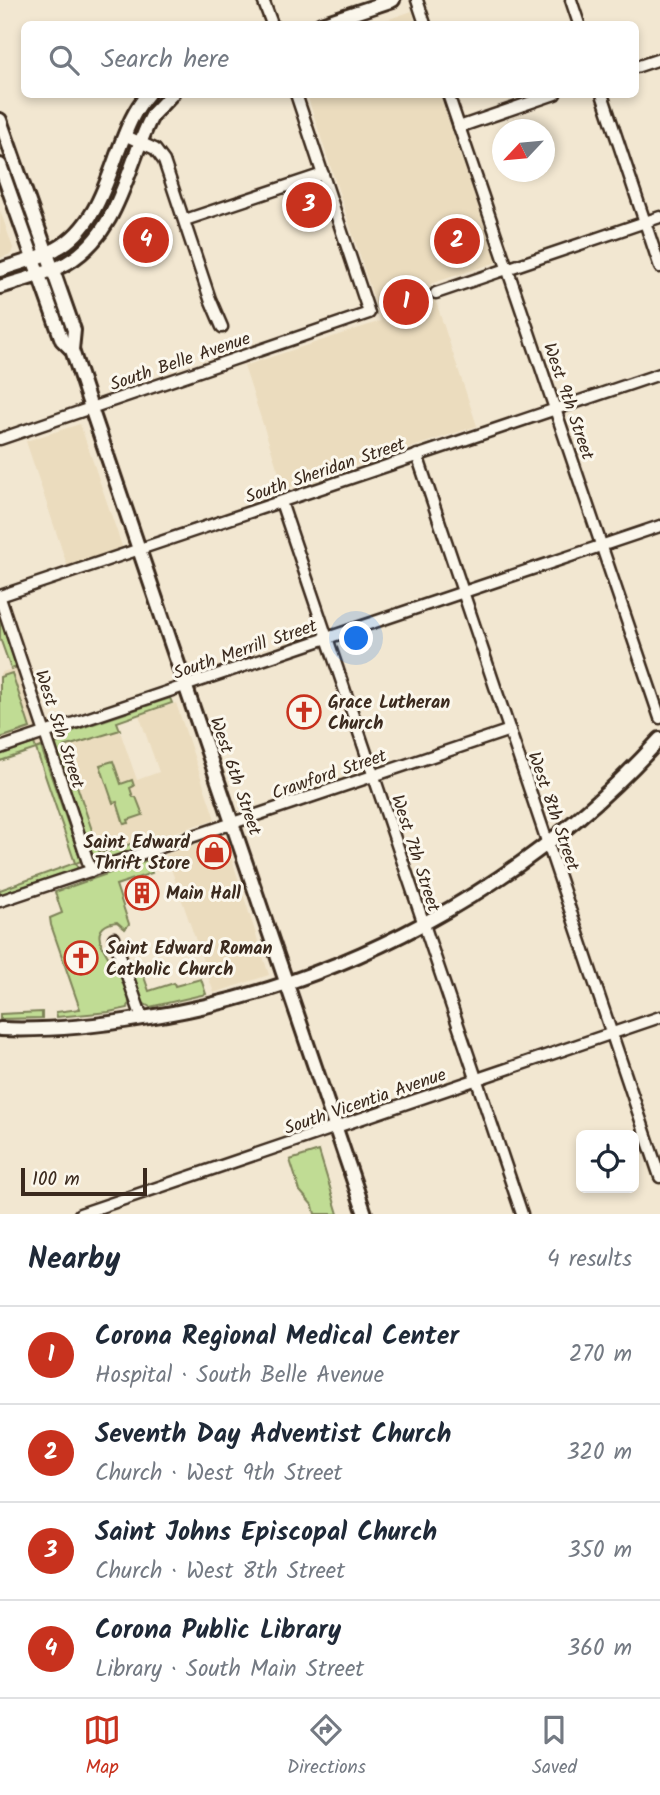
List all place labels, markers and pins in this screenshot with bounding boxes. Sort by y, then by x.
pin: 3 [286,179,332,231]
pin: 4 [123,214,169,266]
pin: 2 [434,215,480,267]
pin: 1 [383,276,429,328]
place label: Grace Lutheran Church [328,689,450,739]
church icon: Grace Lutheran Church [285,693,323,731]
place label: Saint Edward Thrift Store [83,829,190,879]
shop icon: Saint Edward Thrift Store [195,833,233,871]
building icon: Main Hall [123,874,161,912]
place label: Main Hall [166,880,241,909]
place label: Saint Edward Roman Catholic Church [106,935,272,985]
church icon: Saint Edward Roman Catholic Church [62,939,100,977]

